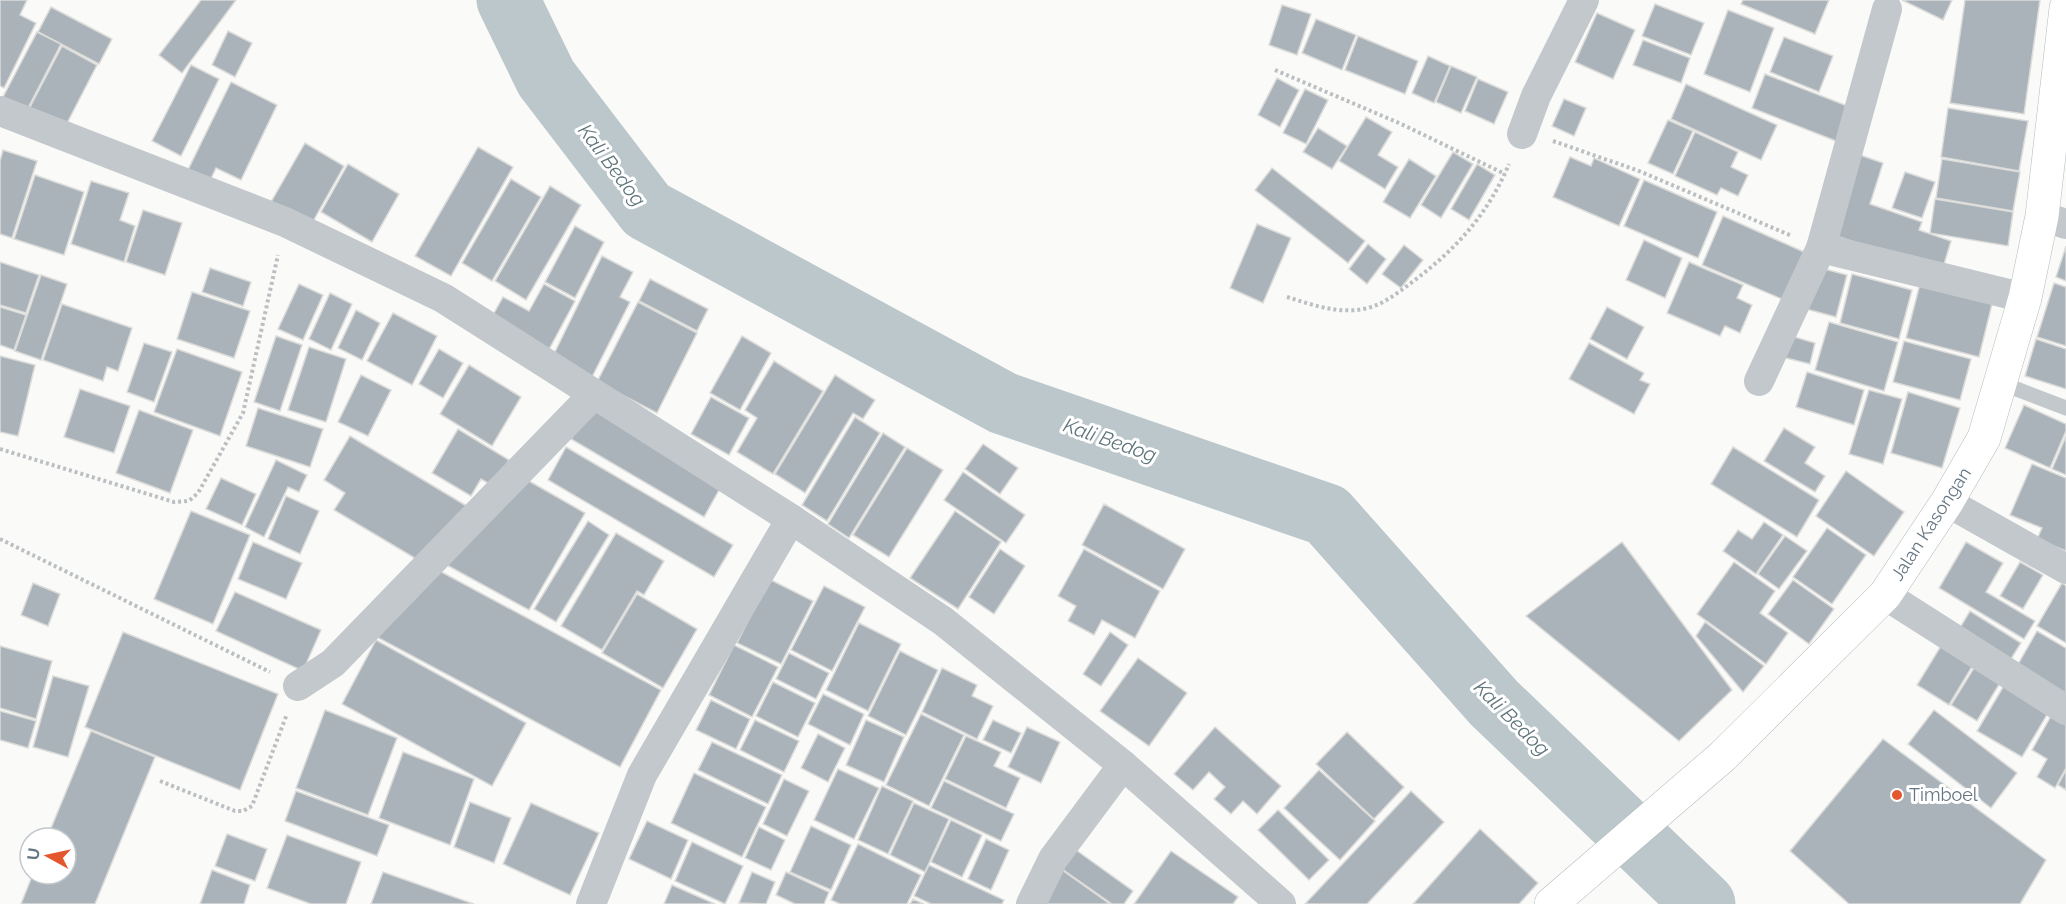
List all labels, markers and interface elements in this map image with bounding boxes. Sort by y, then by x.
water label: Kali Bedog [573,119,651,211]
water label: Kali Bedog [1060,413,1160,467]
street label: Jalan Kasongan [1886,463,1975,584]
water label: Kali Bedog [1469,675,1555,761]
place label: Timboel [1909,784,1978,805]
marker: Timboel [1890,788,1904,802]
north arrow [18,826,78,886]
text: U [23,847,44,861]

